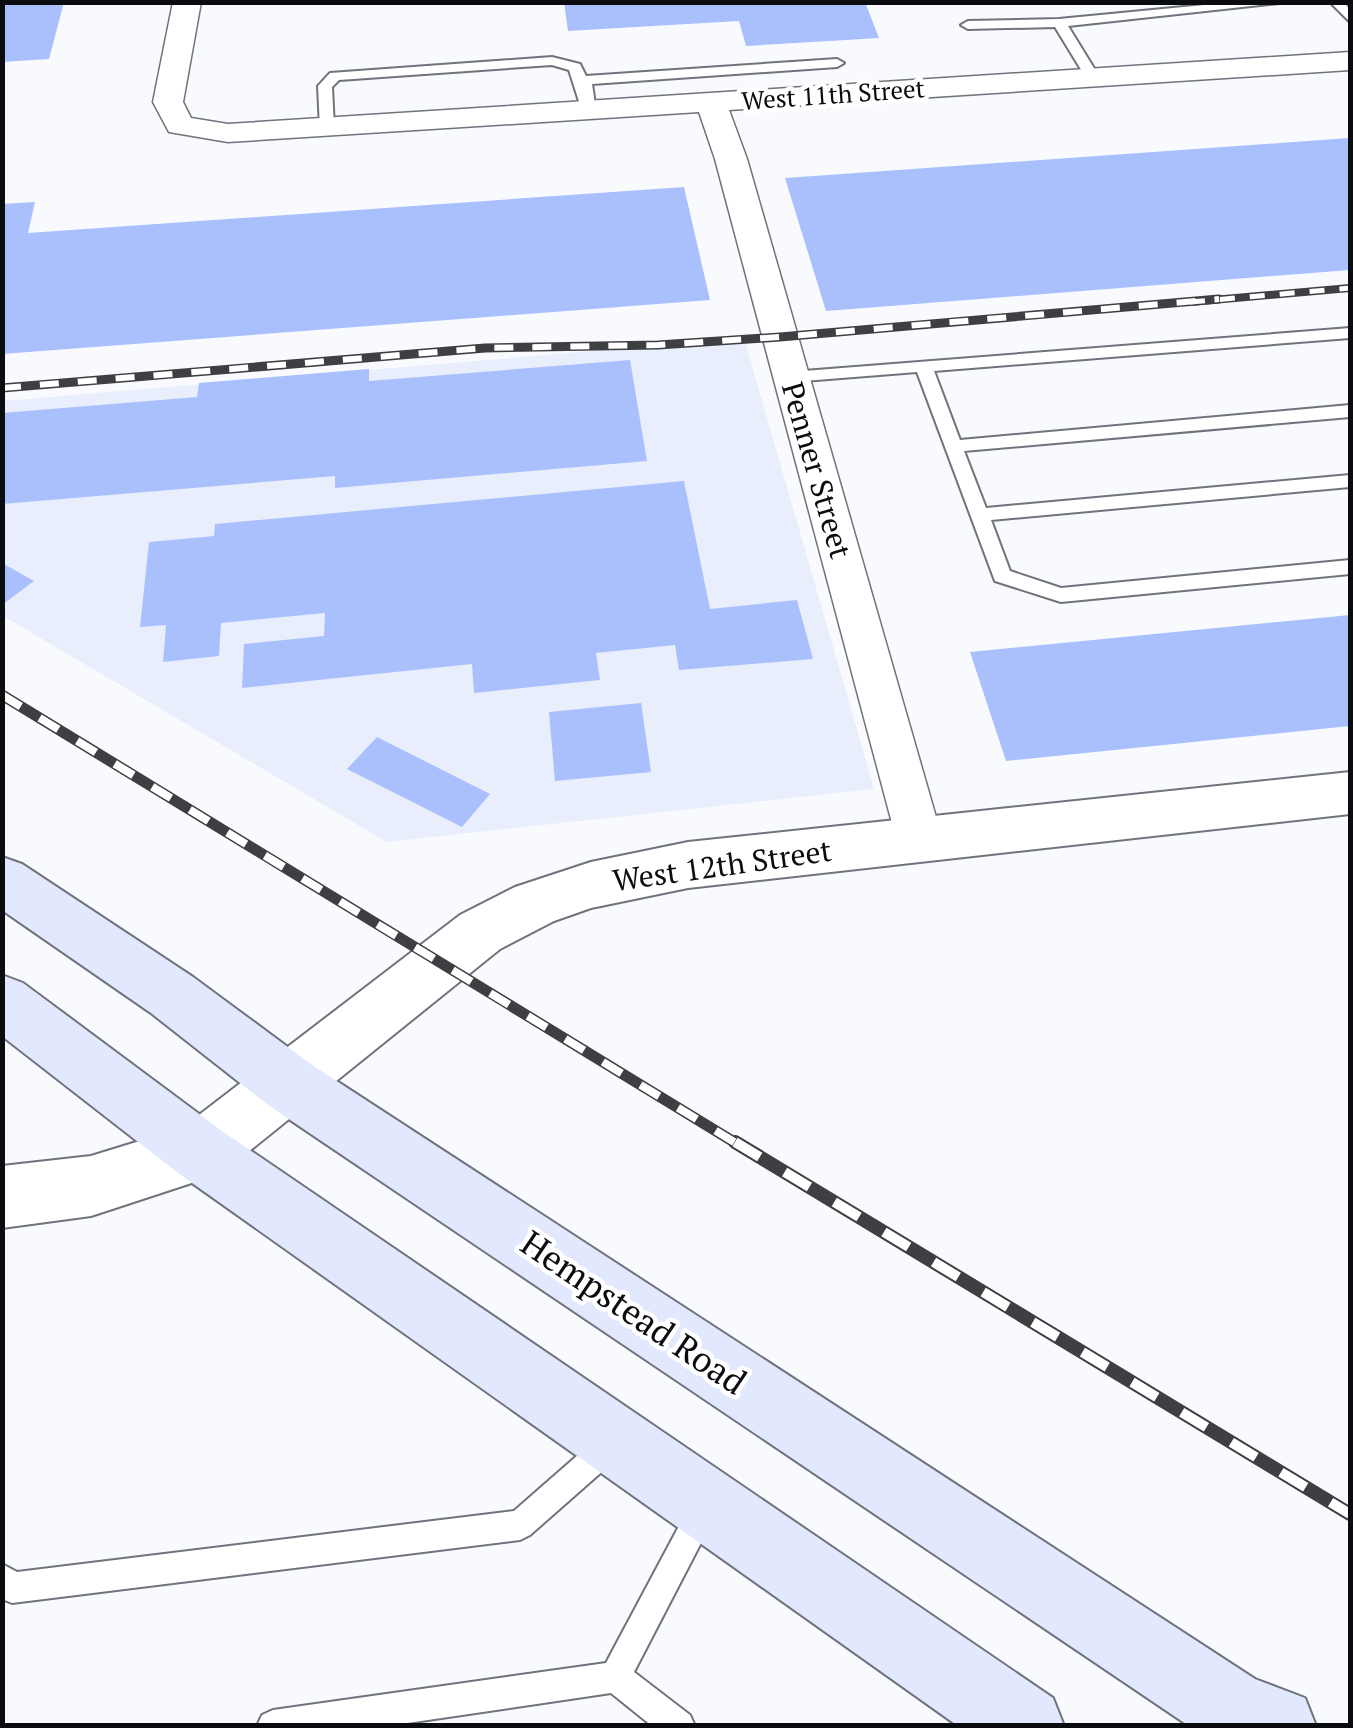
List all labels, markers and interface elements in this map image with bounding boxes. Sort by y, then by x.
street label: West 11th Street [740,71,926,117]
street label: Penner Street [773,377,861,563]
street label: West 12th Street [610,830,834,900]
street label: Hempstead Road [512,1220,756,1404]

